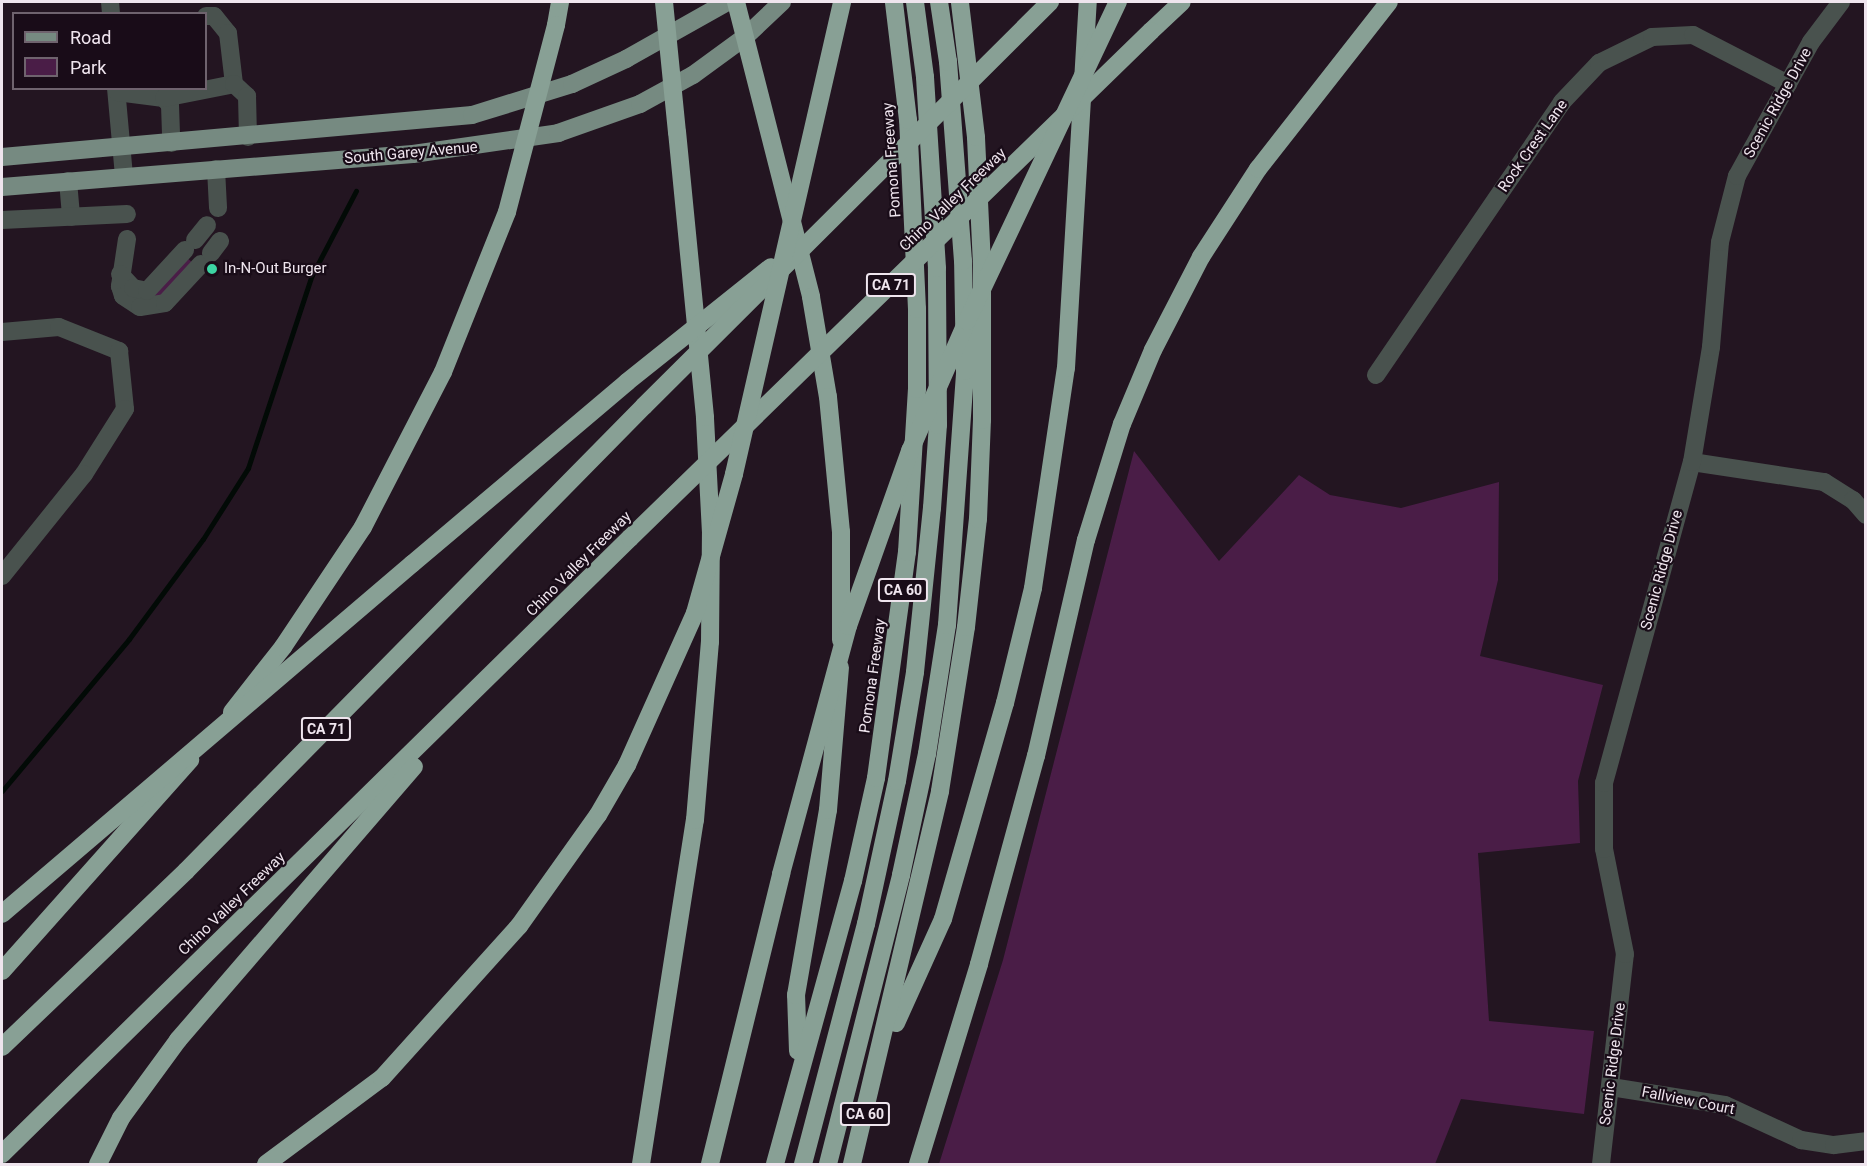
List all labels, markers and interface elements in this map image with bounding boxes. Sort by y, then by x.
legend [12,12,207,90]
text: Road [70,27,111,48]
street label: Scenic Ridge Drive [1740,45,1816,161]
text: Park [70,57,106,78]
street label: Rock Crest Lane [1495,96,1571,196]
street label: Pomona Freeway [879,102,905,218]
street label: South Garey Avenue [344,138,478,168]
street label: Chino Valley Freeway [896,145,1010,255]
place label: In-N-Out Burger [224,260,327,278]
marker: In-N-Out Burger [205,262,219,276]
road number: CA 71 [866,274,916,296]
street label: Chino Valley Freeway [523,508,635,620]
street label: Scenic Ridge Drive [1637,508,1687,632]
road number: CA 60 [878,579,928,601]
street label: Pomona Freeway [856,618,890,734]
road number: CA 71 [300,718,352,740]
street label: Chino Valley Freeway [175,849,289,959]
street label: Scenic Ridge Drive [1597,1002,1629,1126]
street label: Fallview Court [1640,1083,1736,1119]
road number: CA 60 [840,1103,890,1125]

